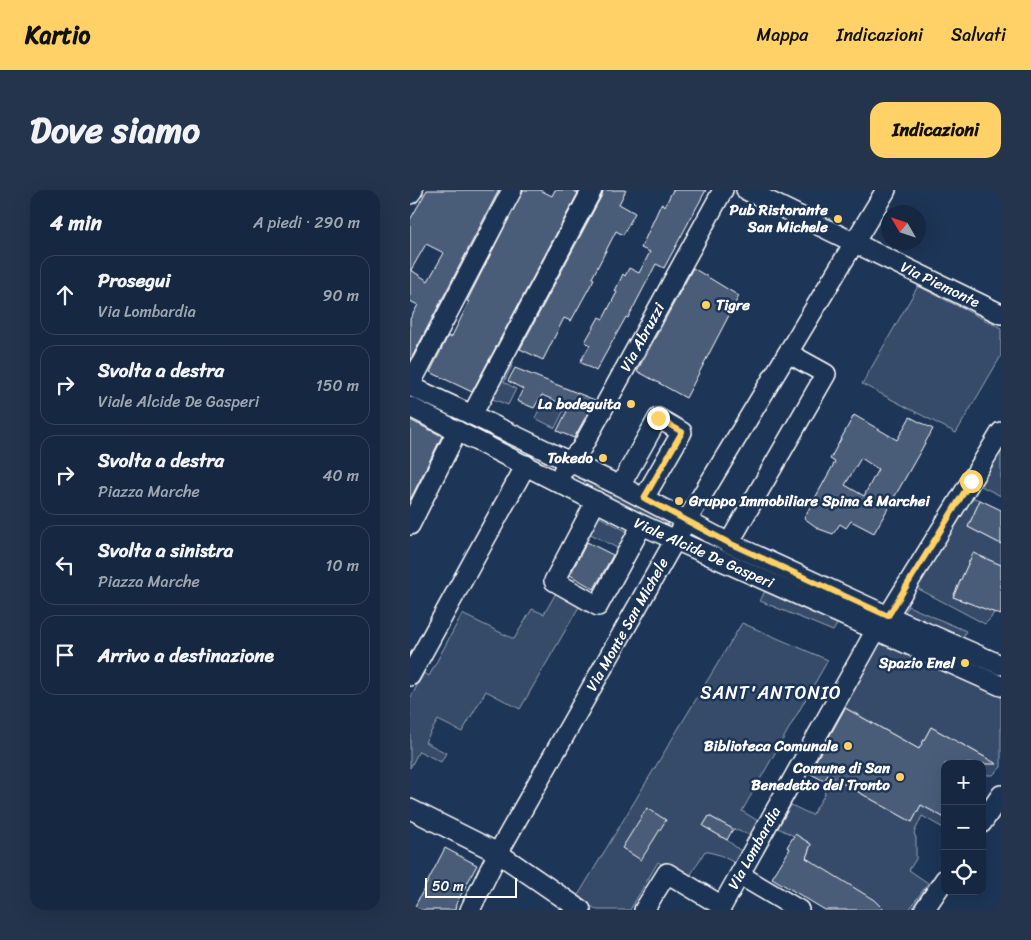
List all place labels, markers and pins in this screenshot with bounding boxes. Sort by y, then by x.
place label: Pub Ristorante San Michele [730,197,828,240]
marker: Pub Ristorante San Michele [832,213,844,225]
place label: Tigre [716,292,750,318]
marker: Tigre [700,299,712,311]
place label: La bodeguita [538,391,621,417]
marker: La bodeguita [625,398,637,410]
place label: Tokedo [547,445,594,471]
marker: Tokedo [597,452,609,464]
place label: Gruppo Immobiliare Spina & Marchei [688,488,931,514]
marker: Gruppo Immobiliare Spina & Marchei [673,495,685,507]
place label: Spazio Enel [878,650,956,676]
marker: Spazio Enel [959,657,971,669]
place label: Biblioteca Comunale [704,733,839,759]
marker: Biblioteca Comunale [842,740,854,752]
place label: Comune di San Benedetto del Tronto [751,755,891,798]
marker: Comune di San Benedetto del Tronto [894,771,906,783]

